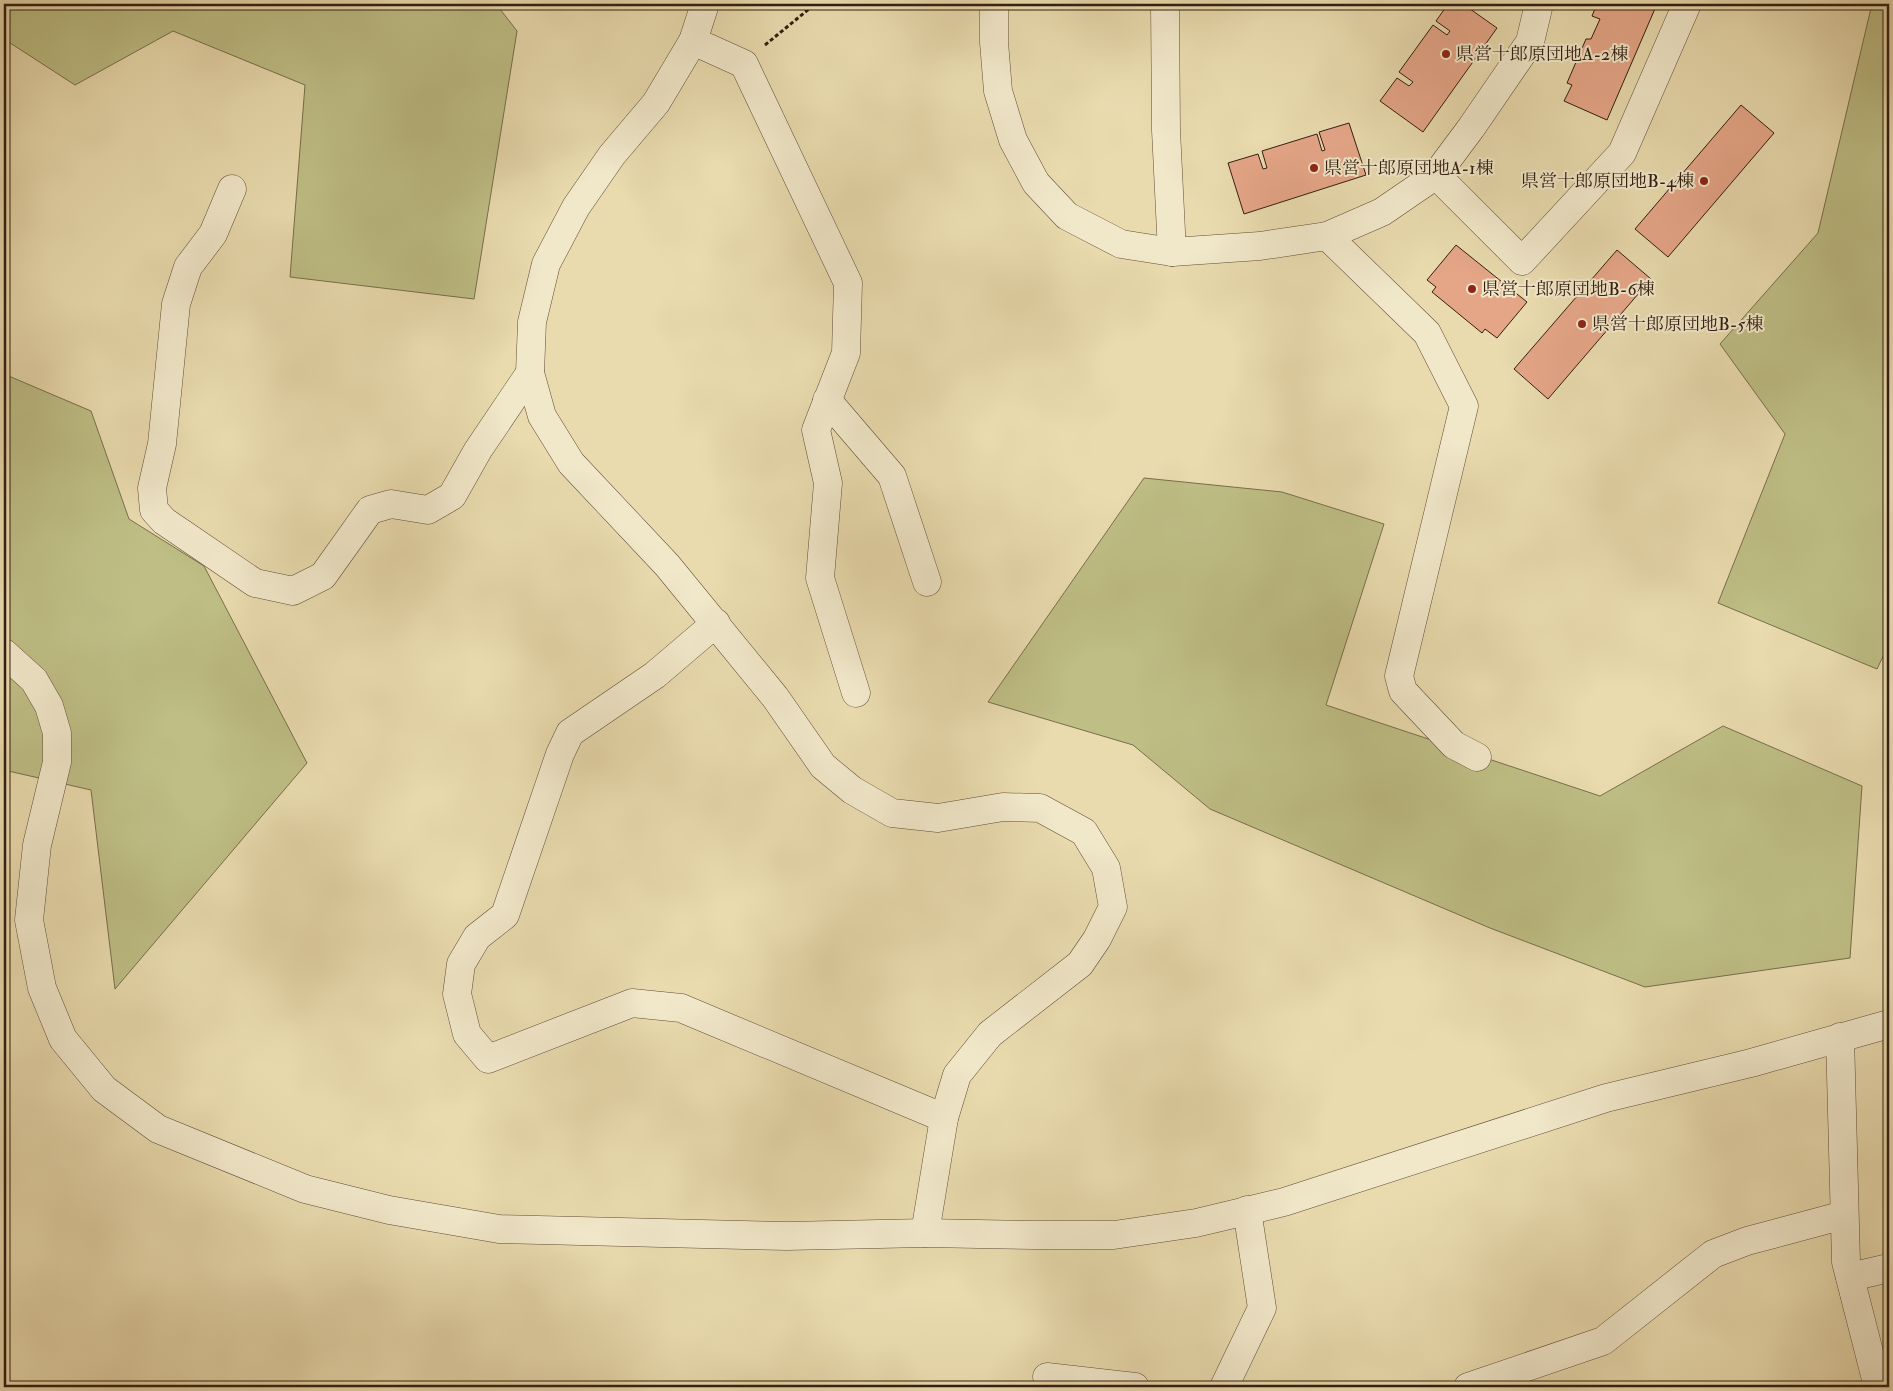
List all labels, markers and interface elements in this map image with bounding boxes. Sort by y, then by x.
place label: 県営十郎原団地A-2棟 [1456,43,1628,66]
marker: 県営十郎原団地A-2棟 [1440,48,1452,60]
place label: 県営十郎原団地A-1棟 [1324,157,1493,180]
marker: 県営十郎原団地A-1棟 [1308,162,1320,174]
place label: 県営十郎原団地B-4棟 [1521,170,1694,193]
marker: 県営十郎原団地B-4棟 [1698,175,1710,187]
place label: 県営十郎原団地B-6棟 [1482,278,1654,301]
marker: 県営十郎原団地B-6棟 [1466,283,1478,295]
place label: 県営十郎原団地B-5棟 [1592,313,1763,336]
marker: 県営十郎原団地B-5棟 [1576,318,1588,330]

